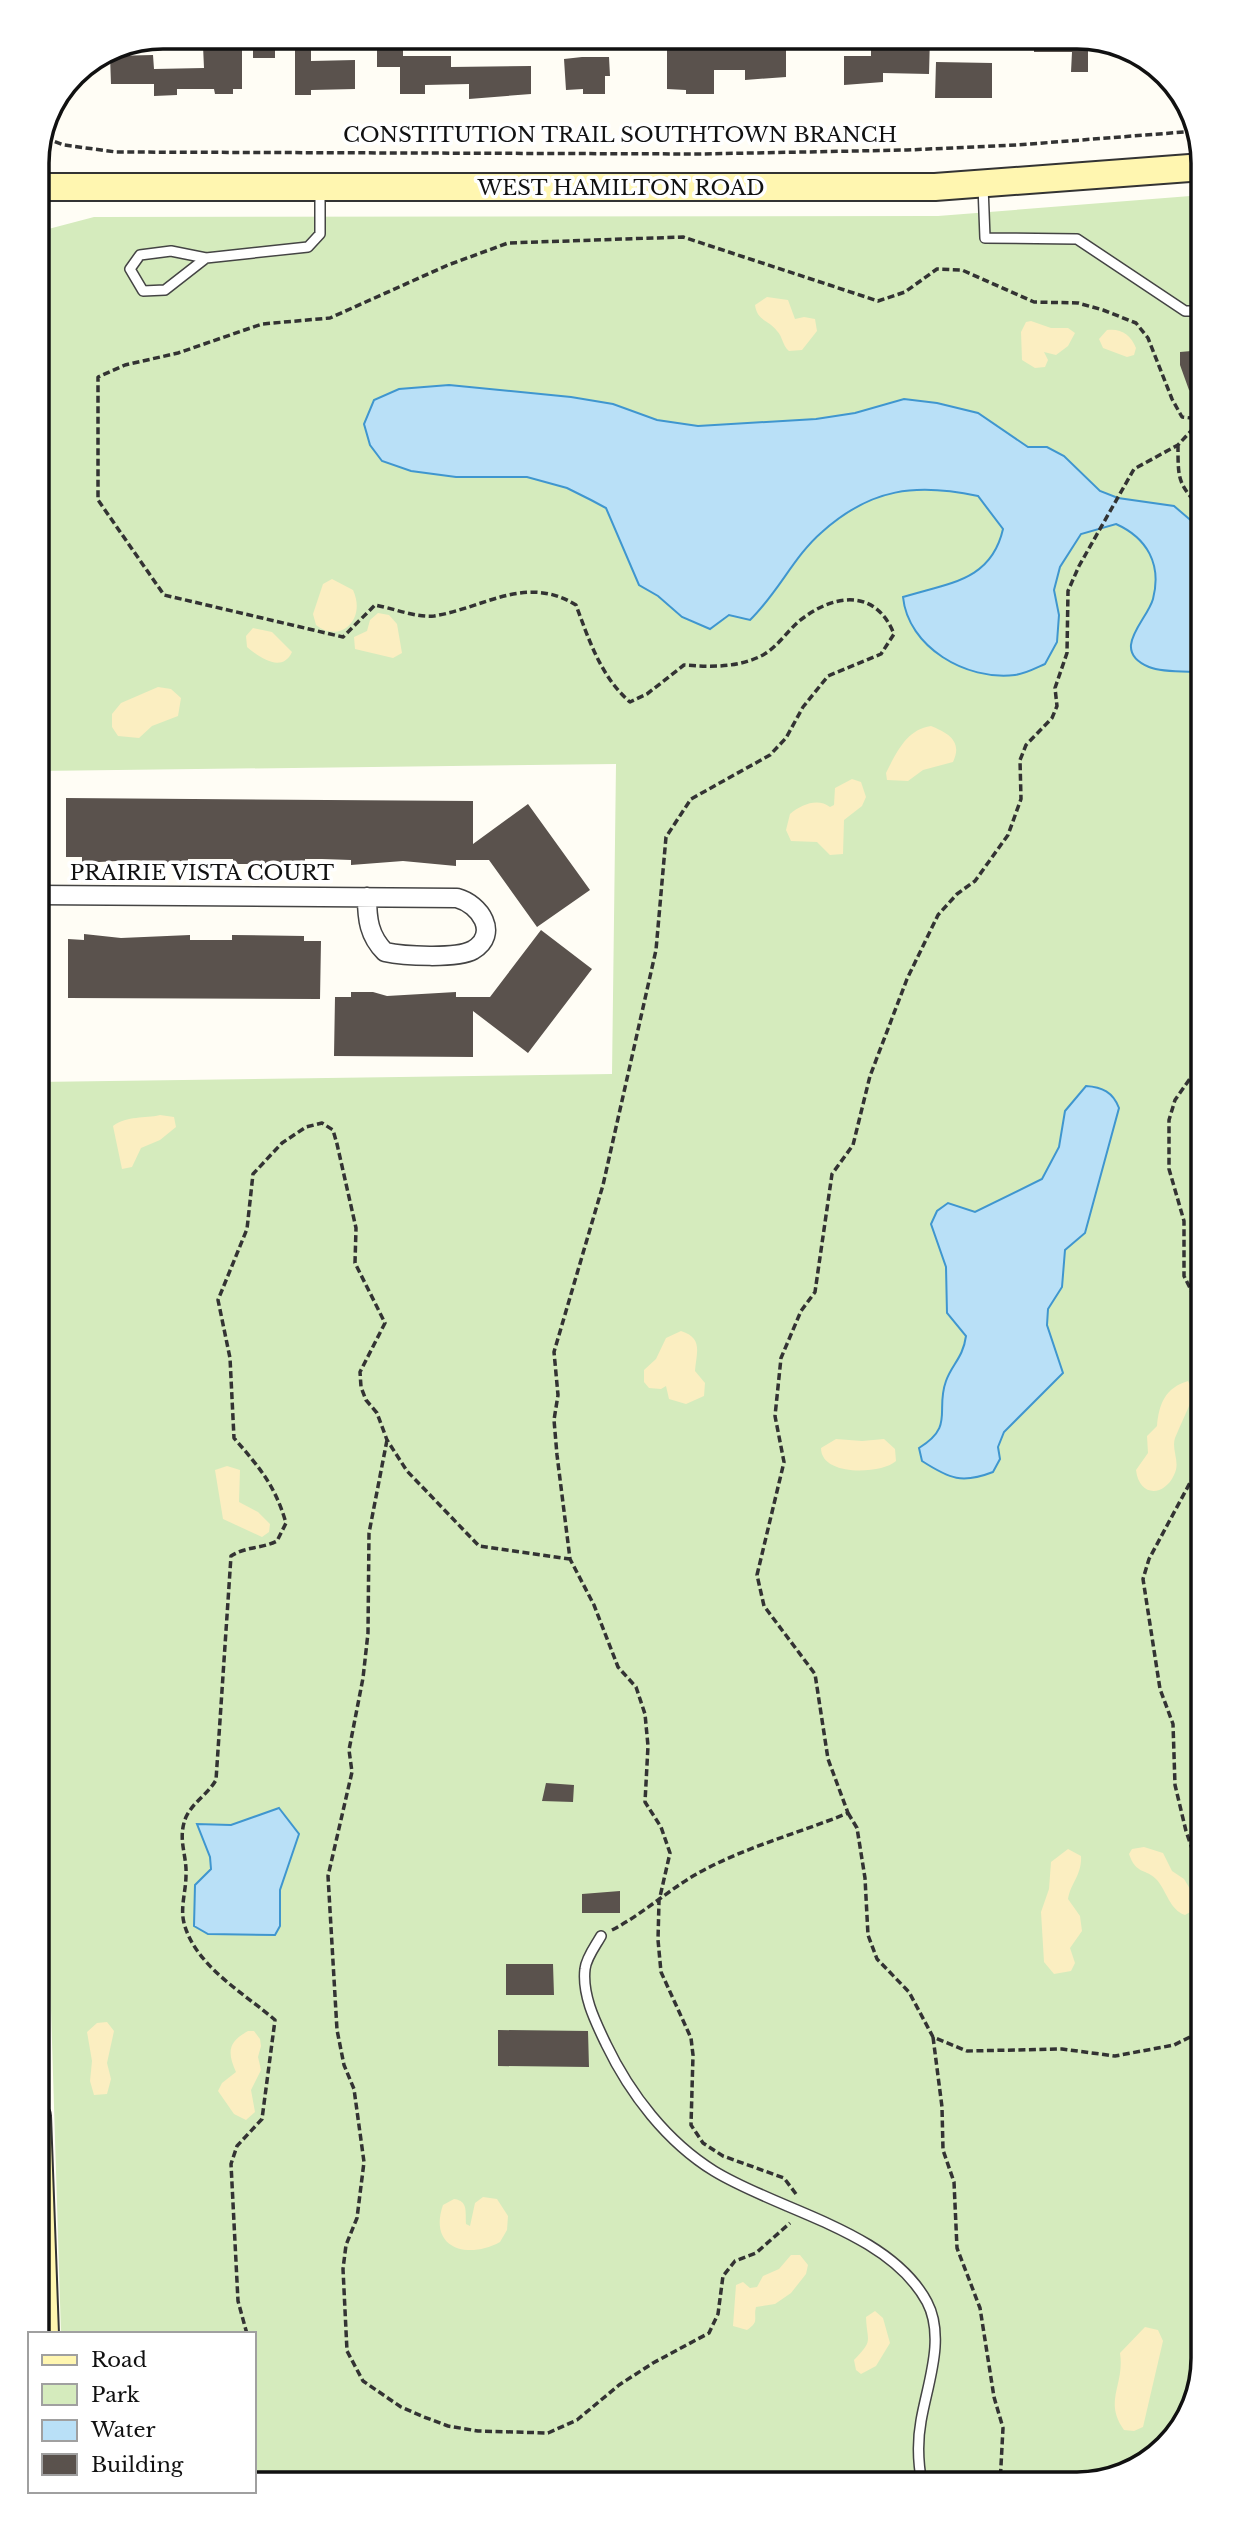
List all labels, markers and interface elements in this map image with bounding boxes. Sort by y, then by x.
street label: CONSTITUTION TRAIL SOUTHTOWN BRANCH [343,122,897,148]
street label: WEST HAMILTON ROAD [476,175,765,201]
street label: PRAIRIE VISTA COURT [70,860,334,886]
legend [28,2332,256,2493]
text: Road [91,2347,147,2373]
text: Park [91,2382,140,2408]
text: Water [90,2417,155,2443]
text: Building [91,2452,184,2478]

